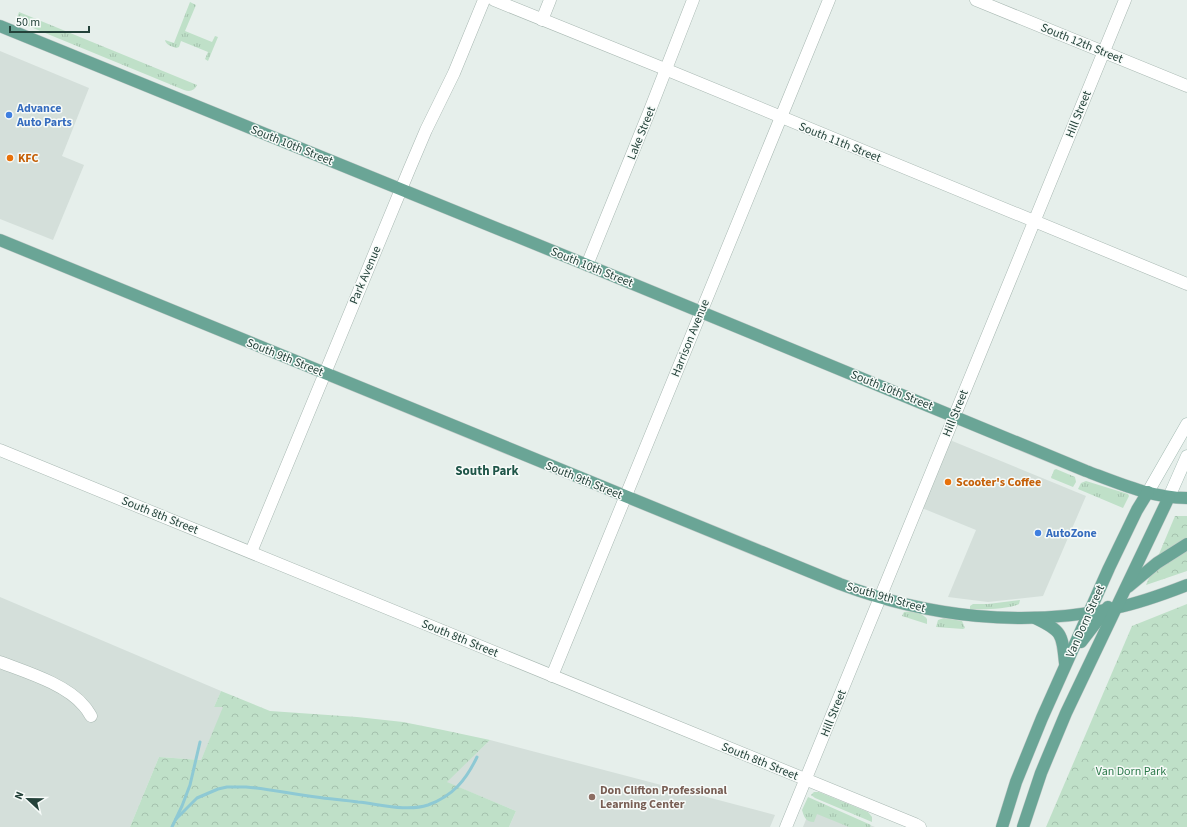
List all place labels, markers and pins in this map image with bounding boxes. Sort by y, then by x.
place label: Advance Auto Parts [16,100,72,131]
marker: Advance Auto Parts [4,110,14,120]
place label: KFC [18,150,39,167]
marker: KFC [5,153,15,163]
place label: Scooter's Coffee [956,474,1041,491]
marker: Scooter's Coffee [943,477,953,487]
place label: AutoZone [1045,525,1097,542]
marker: AutoZone [1033,528,1043,538]
place label: Don Clifton Professional Learning Center [600,782,728,813]
marker: Don Clifton Professional Learning Center [587,792,597,802]

